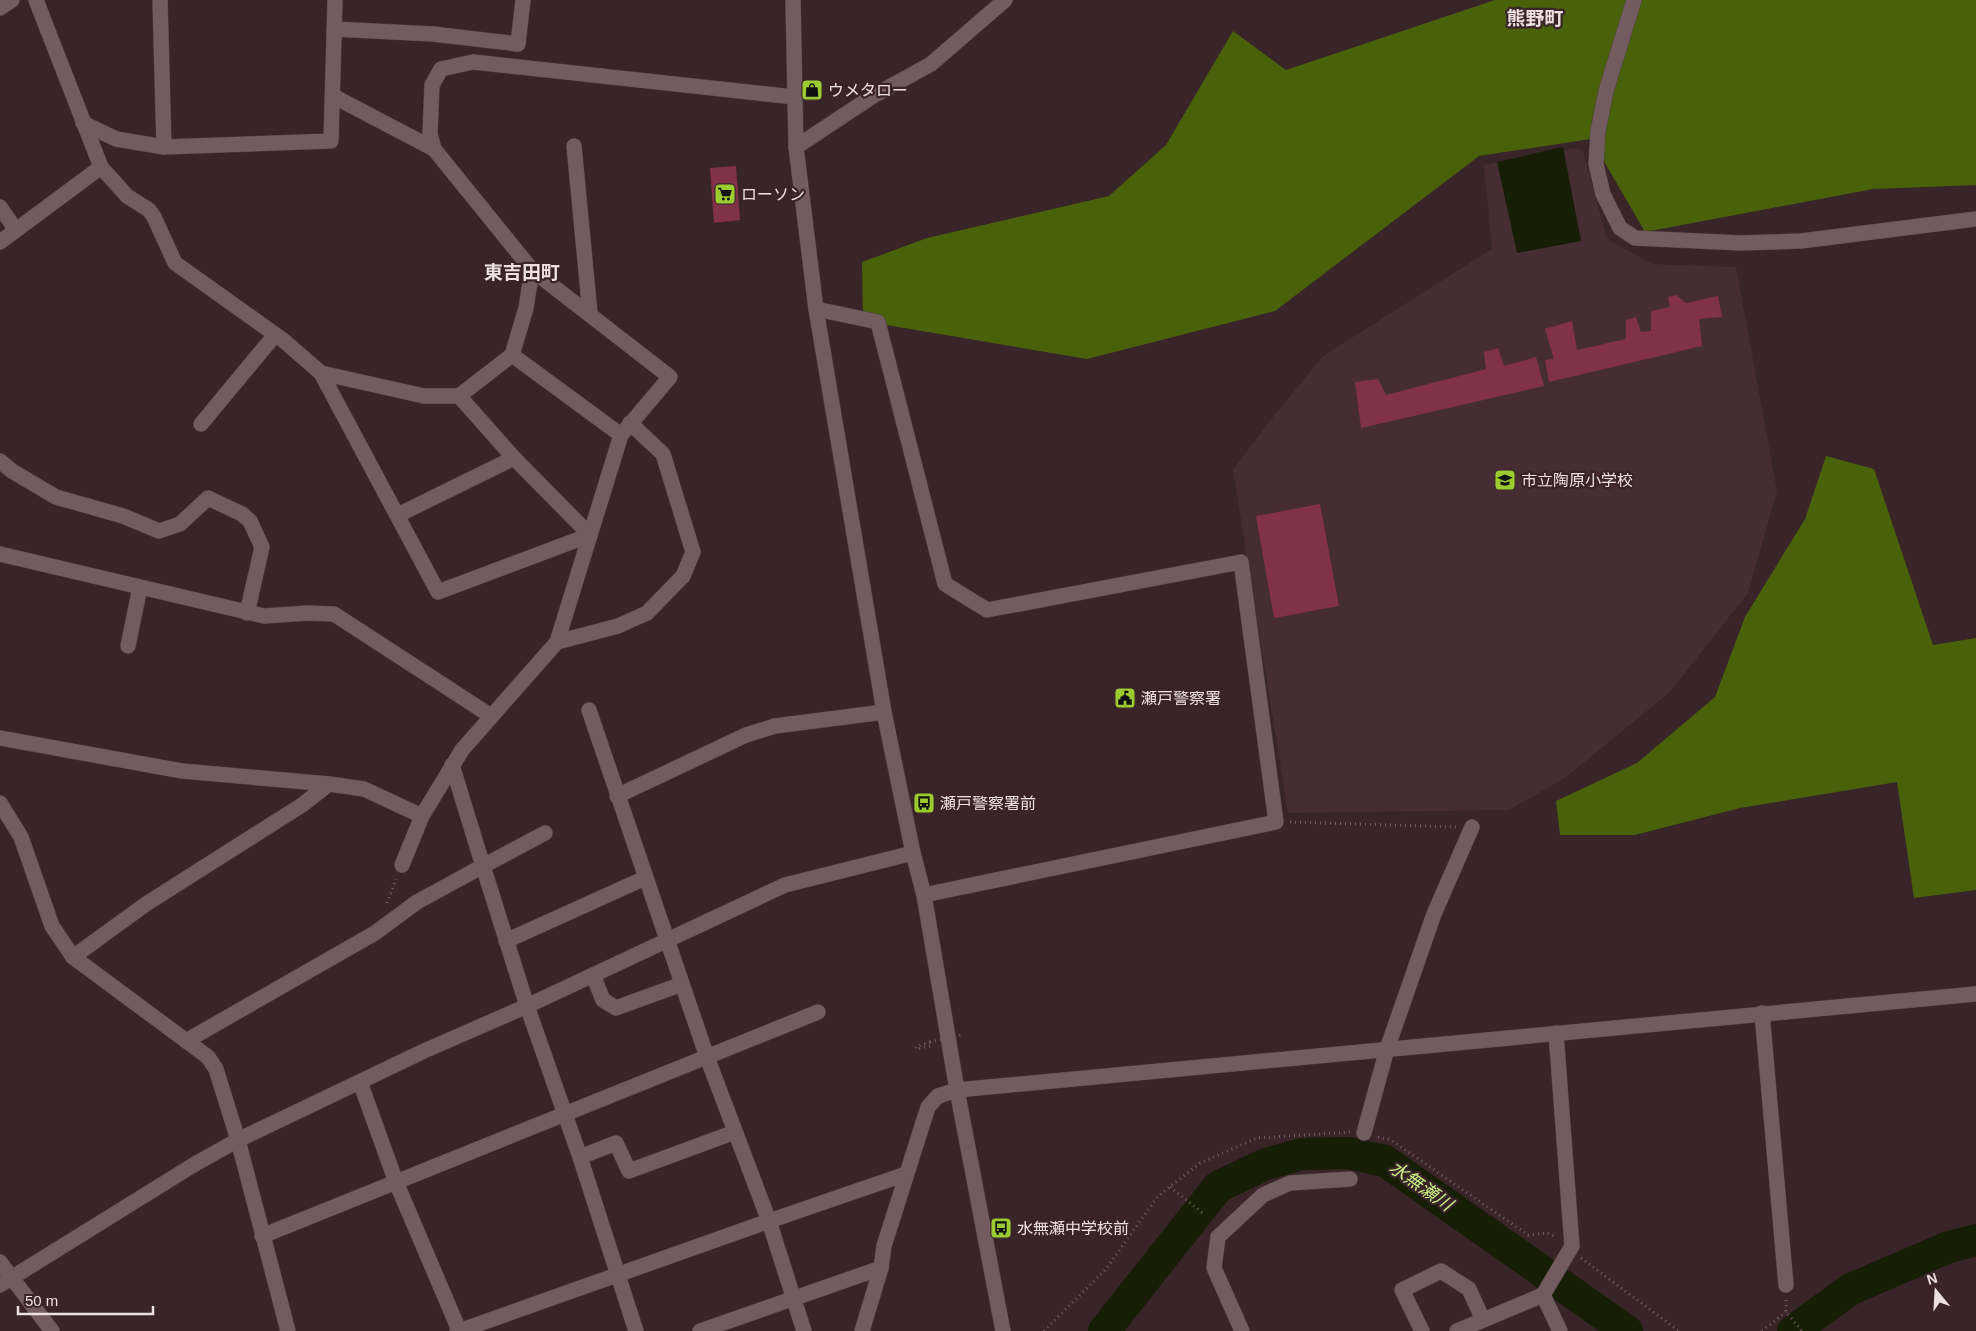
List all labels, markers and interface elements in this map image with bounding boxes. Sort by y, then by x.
district label: 熊野町 [1506,8,1564,29]
shop icon: ウメタロー [800,78,824,102]
place label: ウメタロー [828,82,908,99]
supermarket icon: ローソン [713,182,737,206]
place label: ローソン [741,186,805,203]
district label: 東吉田町 [484,262,560,283]
school or university icon: 市立陶原小学校 [1493,468,1517,492]
place label: 市立陶原小学校 [1521,472,1633,489]
public building icon: 瀬戸警察署 [1113,686,1137,710]
place label: 瀬戸警察署 [1141,690,1221,707]
bus stop icon: 瀬戸警察署前 [912,791,936,815]
place label: 瀬戸警察署前 [940,795,1036,812]
water label: 水無瀬川 [1386,1157,1458,1216]
bus stop icon: 水無瀬中学校前 [989,1216,1013,1240]
place label: 水無瀬中学校前 [1017,1220,1129,1237]
north arrow [1911,1266,1961,1316]
text: N [1925,1269,1939,1288]
scale bar [18,1284,152,1316]
text: 50 m [25,1292,58,1309]

